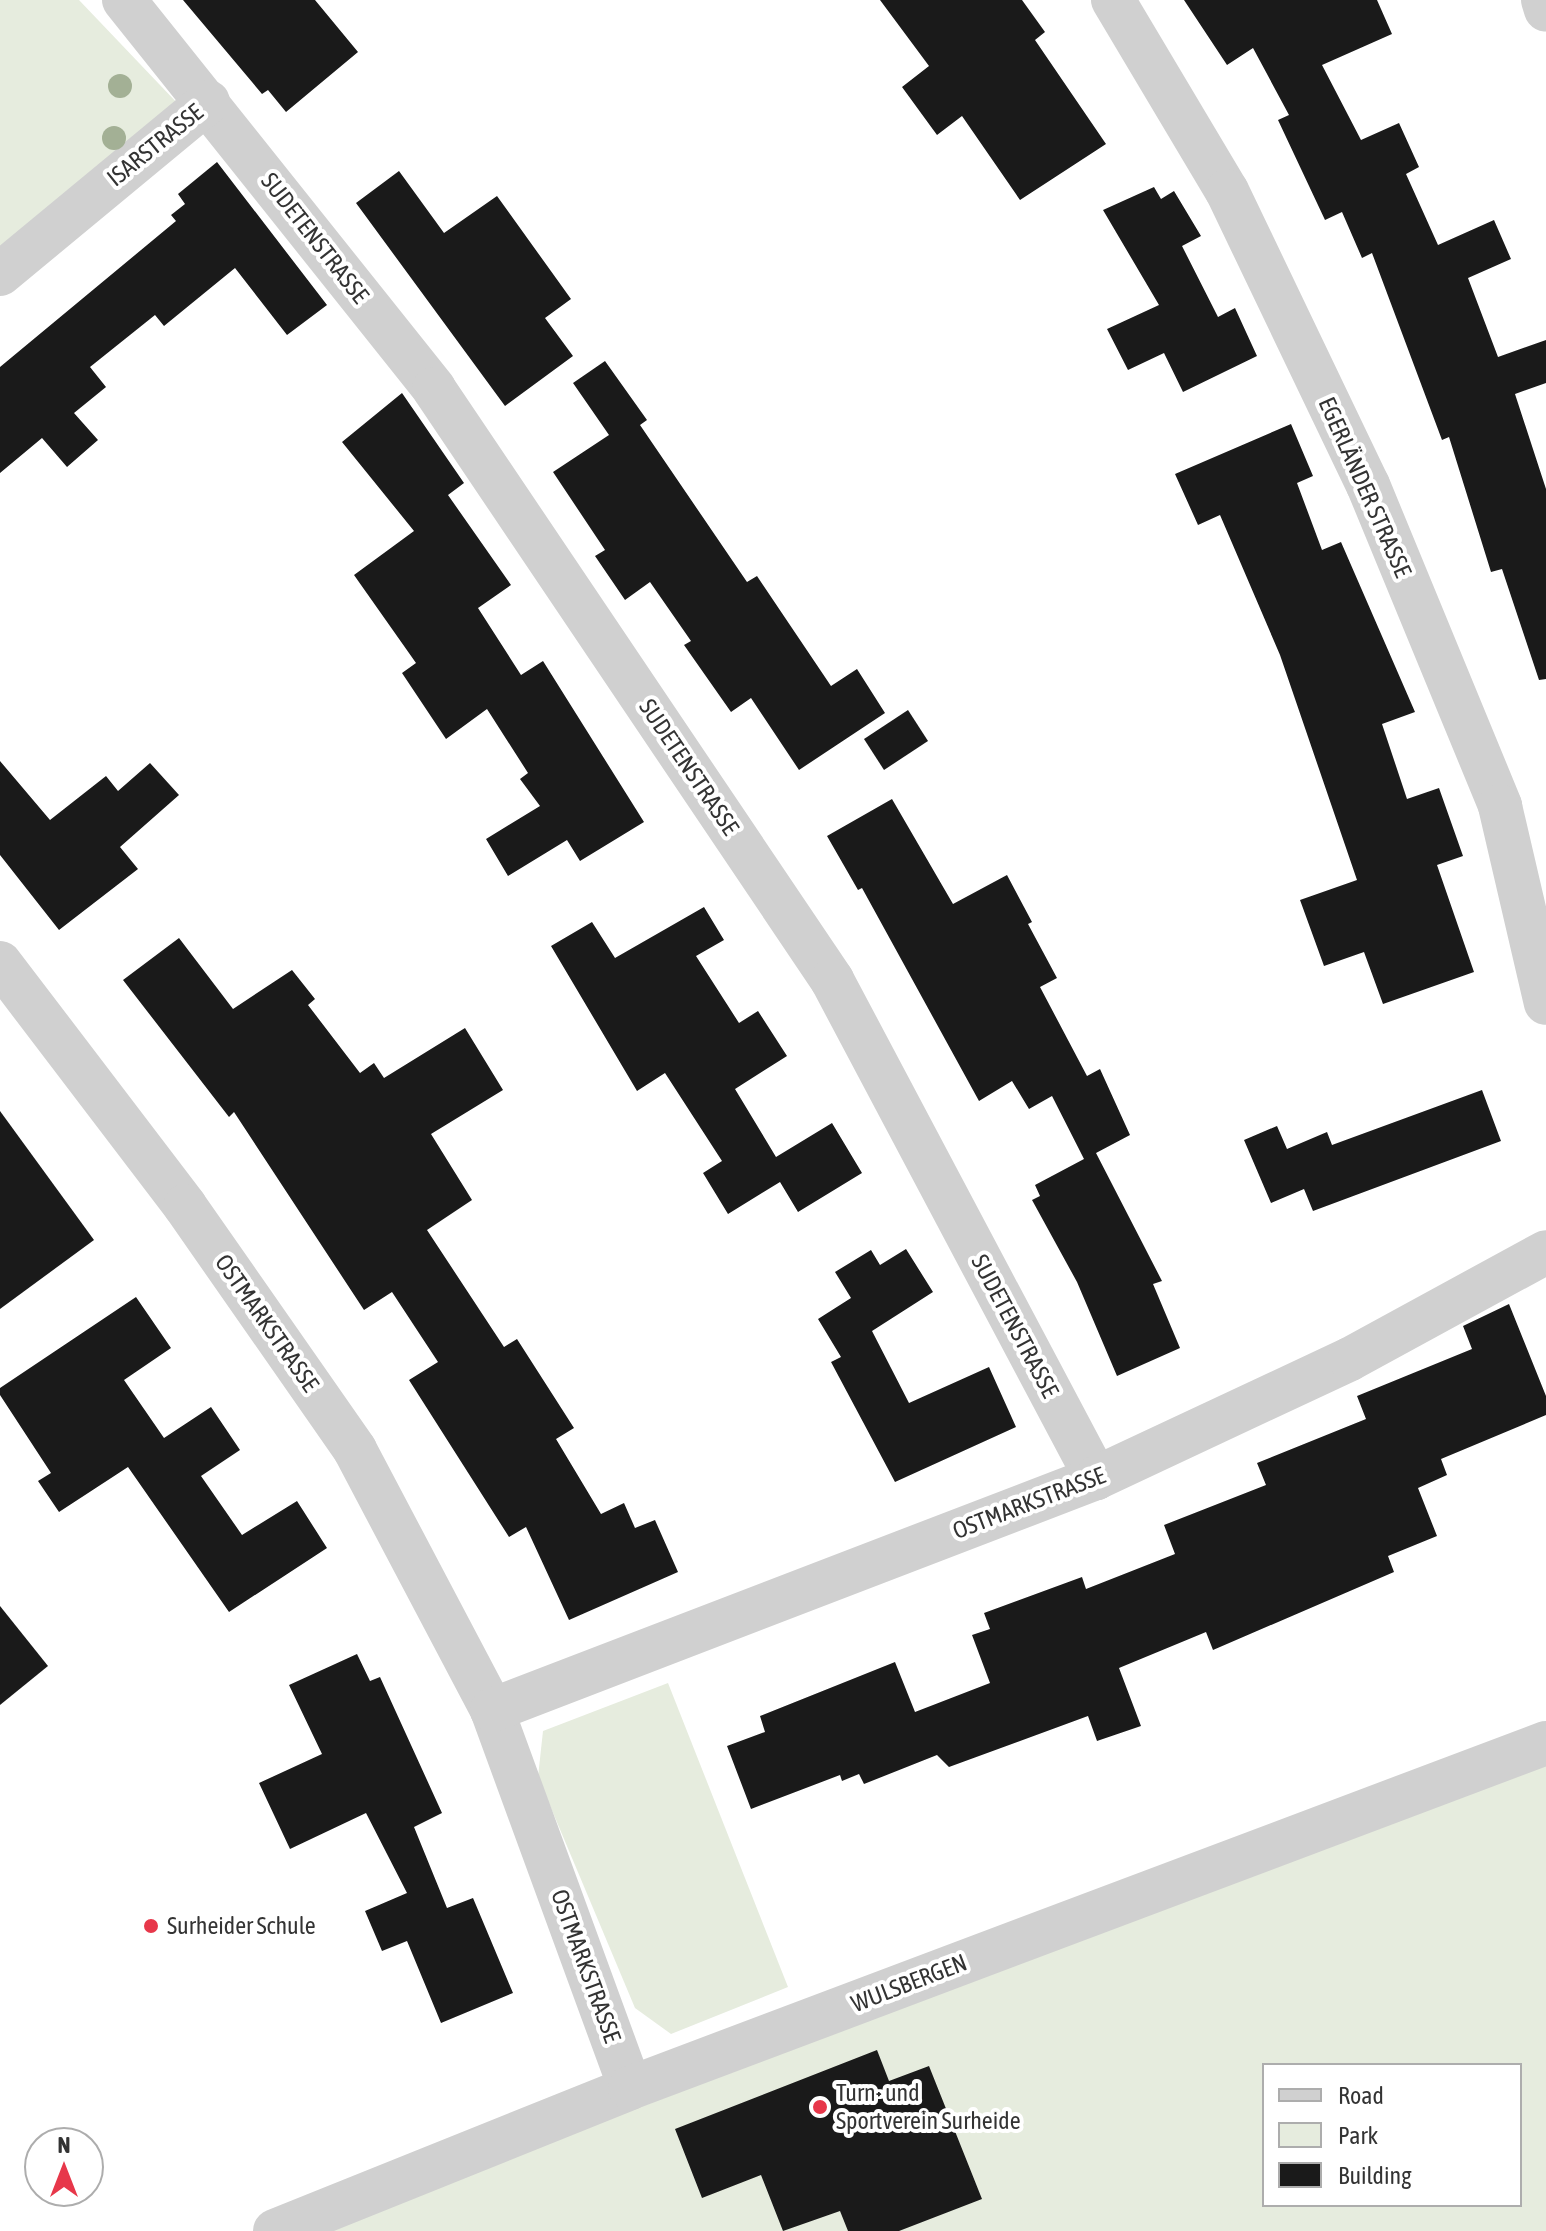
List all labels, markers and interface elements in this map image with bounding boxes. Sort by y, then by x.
street label: ISARSTRASSE [101,98,209,192]
street label: SUDETENSTRASSE [255,167,375,309]
street label: EGERLÄNDER STRASSE [1312,392,1418,582]
street label: SUDETENSTRASSE [633,694,745,840]
street label: OSTMARKSTRASSE [209,1249,325,1397]
street label: SUDETENSTRASSE [965,1250,1065,1402]
street label: OSTMARKSTRASSE [949,1461,1109,1545]
street label: OSTMARKSTRASSE [545,1885,627,2047]
place label: Surheider Schule [167,1912,316,1940]
marker: Surheider Schule [142,1917,160,1935]
street label: WULSBERGEN [847,1948,971,2018]
legend [1262,2063,1522,2207]
place label: Turn- und Sportverein Surheide [836,2079,1021,2135]
text: Road [1338,2082,1384,2109]
marker: Turn- und Sportverein Surheide [811,2098,829,2116]
text: Park [1338,2122,1378,2149]
north arrow [24,2127,104,2207]
text: N [58,2132,70,2158]
text: Building [1338,2162,1411,2189]

